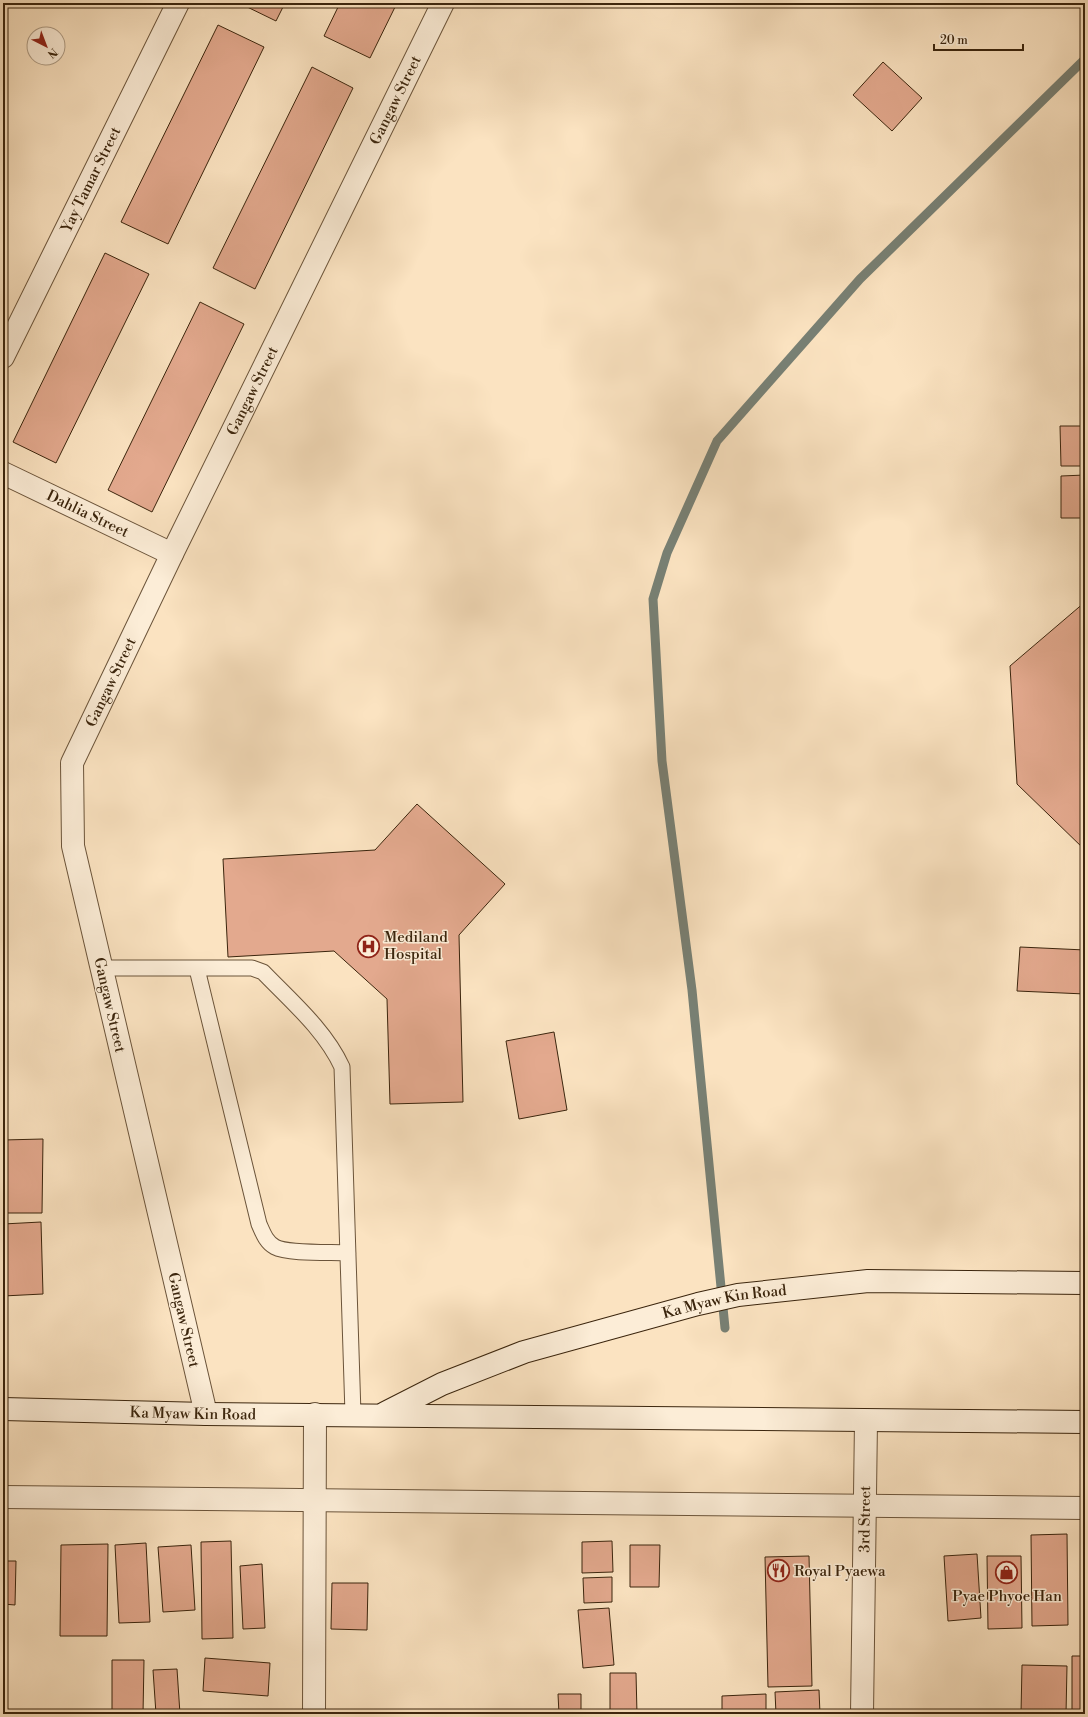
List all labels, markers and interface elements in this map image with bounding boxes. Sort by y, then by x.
north arrow [26,26,66,66]
scale bar [934,26,1023,52]
text: 20 m [940,33,968,48]
text: N [44,45,60,61]
street label: Gangaw Street [366,52,426,148]
street label: Yay Tamar Street [57,123,126,237]
street label: Gangaw Street [223,343,283,439]
street label: Dahlia Street [43,486,132,542]
street label: Gangaw Street [82,634,141,730]
place label: Mediland Hospital [384,928,448,964]
hospital icon: Mediland Hospital [356,933,382,959]
street label: Gangaw Street [89,956,130,1055]
street label: Gangaw Street [163,1271,204,1370]
street label: Ka Myaw Kin Road [660,1281,788,1323]
street label: Ka Myaw Kin Road [130,1403,257,1424]
street label: 3rd Street [855,1485,875,1553]
restaurant icon: Royal Pyaewa [765,1558,791,1584]
shop icon: Pyae Phyoe Han [994,1560,1020,1586]
place label: Royal Pyaewa [794,1562,886,1581]
place label: Pyae Phyoe Han [952,1587,1062,1606]

